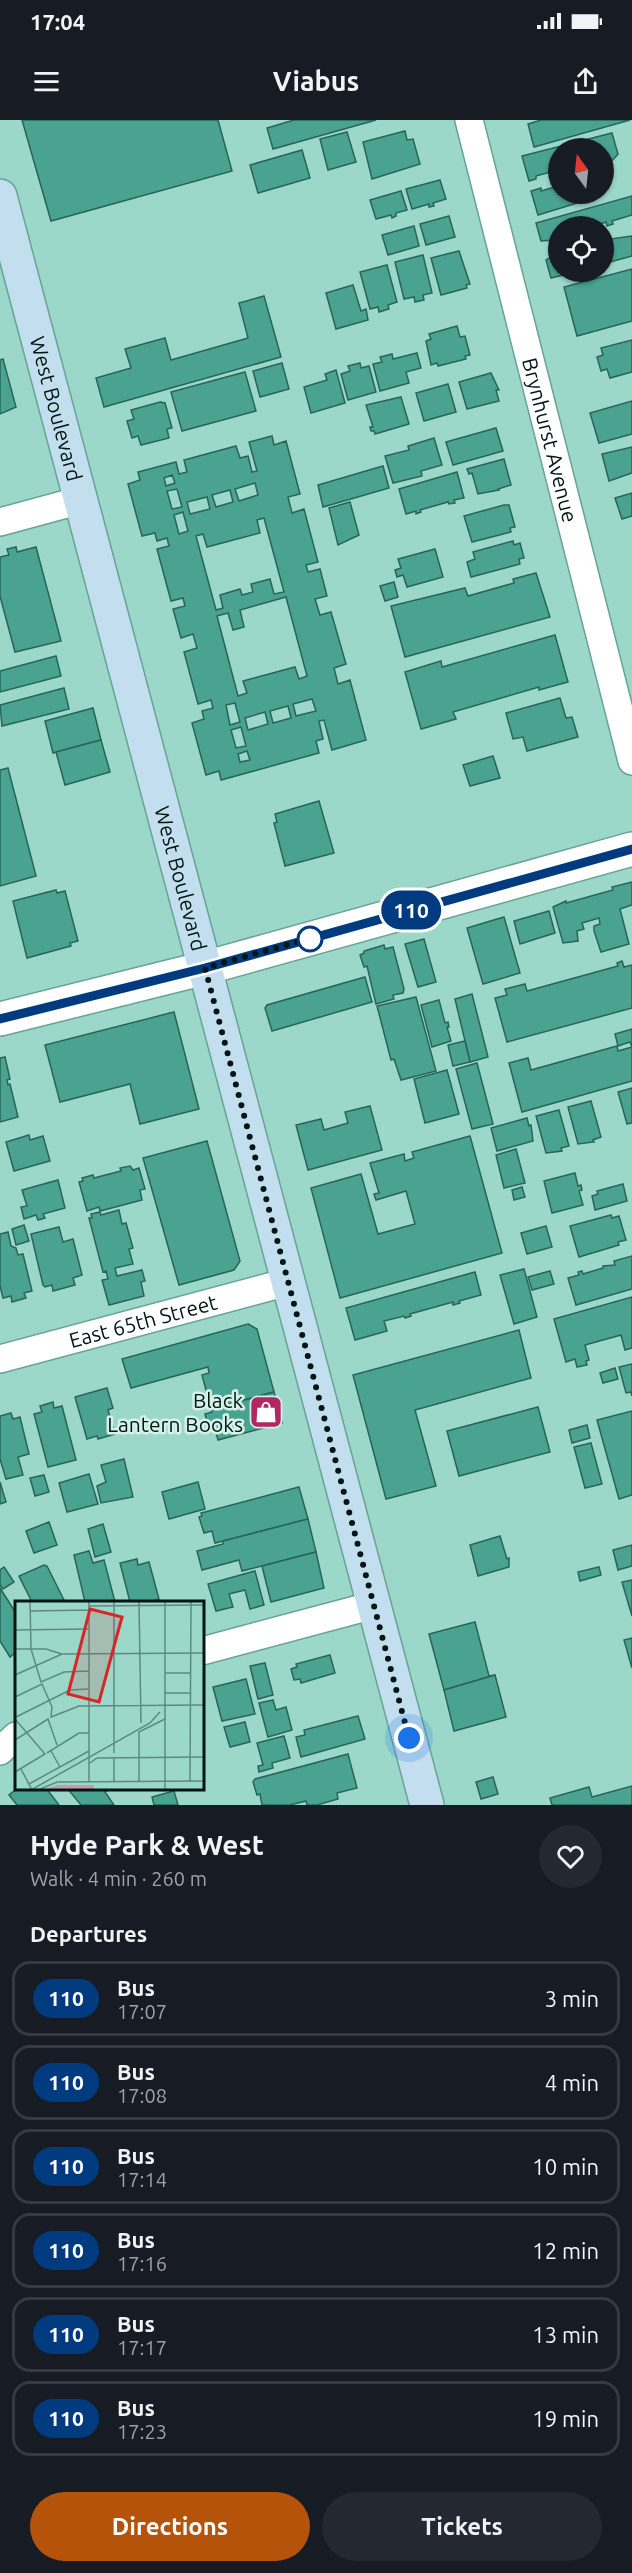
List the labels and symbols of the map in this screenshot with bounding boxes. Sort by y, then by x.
north arrow [548,138,614,204]
street label: West Boulevard [26,334,87,484]
street label: Brynhurst Avenue [518,355,583,525]
street label: West Boulevard [150,803,212,953]
line badge: 110 [376,890,446,930]
unlabelled marker [297,926,323,952]
street label: East 65th Street [66,1290,220,1352]
place label: Black Lantern Books [107,1388,243,1436]
shop icon: Black Lantern Books [248,1394,284,1430]
inset map [15,1601,204,1790]
your location [394,1723,424,1753]

